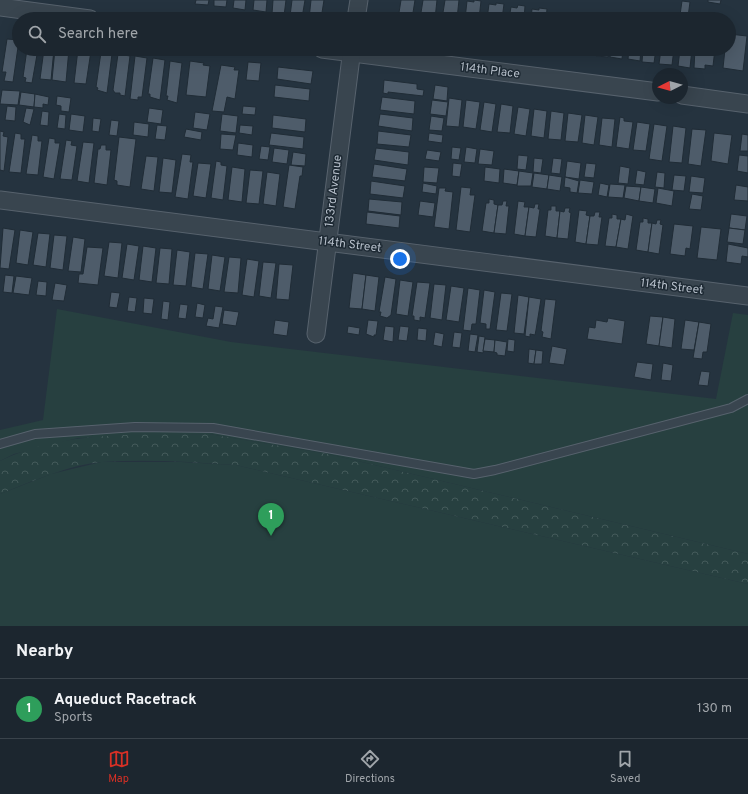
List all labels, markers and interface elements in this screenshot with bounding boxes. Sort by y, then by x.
search box [12,12,736,56]
icon: search [26,23,48,45]
text: Search here [58,25,138,44]
street label: 114th Place [459,59,521,83]
north arrow [652,68,688,104]
street label: 133rd Avenue [322,154,346,228]
street label: 114th Street [318,233,382,257]
your location [390,249,410,269]
street label: 114th Street [640,275,704,299]
pin: 1 [258,503,284,536]
text: Nearby [16,641,73,663]
text: Aqueduct Racetrack [54,691,197,710]
text: 1 [26,701,32,717]
text: 130 m [697,701,732,717]
text: Sports [54,710,93,726]
tab: Map [108,748,130,786]
tab: Directions [345,748,395,786]
tab: Saved [610,748,640,786]

